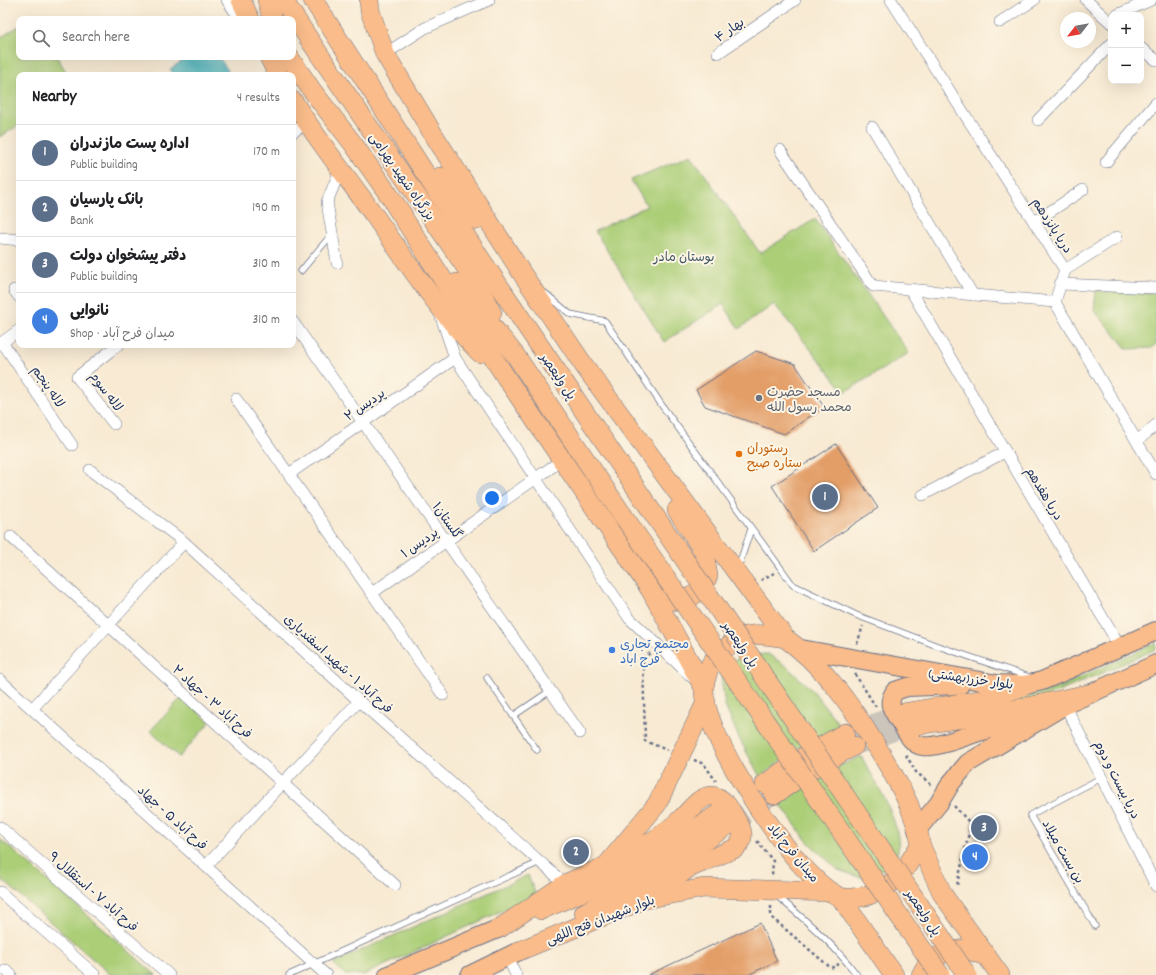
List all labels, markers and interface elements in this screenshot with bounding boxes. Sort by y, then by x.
north arrow [1060,12,1096,48]
map controls [1108,12,1144,84]
button: + [1108,12,1144,48]
street label: بهار ۴ [712,14,749,48]
search box [16,16,296,60]
icon: search [30,27,52,49]
text: Search here [62,27,130,49]
button: − [1108,48,1144,84]
text: Nearby [32,86,76,110]
text: 4 results [237,89,280,108]
street label: بزرگراه شهید بهرامی [363,129,438,225]
text: اداره پست مازندران [70,134,189,156]
text: 1 [44,143,46,162]
text: 170 m [253,143,280,162]
text: Public building [70,156,138,175]
text: بانک پارسیان [70,190,143,212]
street label: دریا پانزدهم [1026,195,1076,258]
text: 2 [42,199,48,218]
text: 190 m [252,199,280,218]
text: Bank [70,212,94,231]
text: دفتر پیشخوان دولت [70,246,186,268]
park label: بوستان مادر [653,249,714,268]
text: 3 [42,255,48,274]
text: 310 m [252,255,280,274]
text: Public building [70,268,138,287]
text: نانوایی [70,301,110,323]
text: 4 [42,311,48,330]
text: 310 m [252,311,280,330]
text: Shop · میدان فرح آباد [70,325,175,344]
street label: پل ولیعصر [534,349,580,405]
street label: لاله پنجم [26,362,68,412]
street label: لاله سوم [84,368,126,417]
place label: مسجد حضرت محمد رسول الله [767,384,852,418]
street label: پردیس ۲ [341,385,390,427]
marker: مسجد حضرت محمد رسول الله [754,393,764,403]
place label: رستوران ستاره صبح [747,440,802,474]
marker: رستوران ستاره صبح [734,449,744,459]
street label: دریا هفدهم [1019,464,1066,525]
pin: 1 [812,482,838,512]
your location [482,488,502,508]
street label: گلستان۱ [426,499,466,544]
street label: پردیس ۱ [398,524,443,564]
street label: فرح آباد ۱ - شهید اسفندیاری [279,611,396,719]
street label: پل ولیعصر [716,617,762,673]
place label: مجتمع تجاری فرح اباد [620,636,689,670]
marker: مجتمع تجاری فرح اباد [607,645,617,655]
street label: فرح آباد ۳ - جهاد ۲ [167,662,256,744]
street label: بلوار خزر(بهشتی) [927,665,1014,696]
street label: دریا بیست و دوم [1088,737,1144,823]
street label: فرح آباد ۵ - جهاد [132,782,211,856]
pin: 3 [971,813,997,843]
street label: بن بست میلاد [1036,817,1088,888]
street label: میدان فرح آباد [762,820,823,887]
pin: 2 [563,837,589,867]
pin: 4 [962,842,988,872]
street label: فرح آباد ۷ - استقلال ۹ [43,849,141,937]
street label: پل ولیعصر [899,885,945,941]
street label: بلوار شهیدان فتح اللهی [544,892,658,951]

